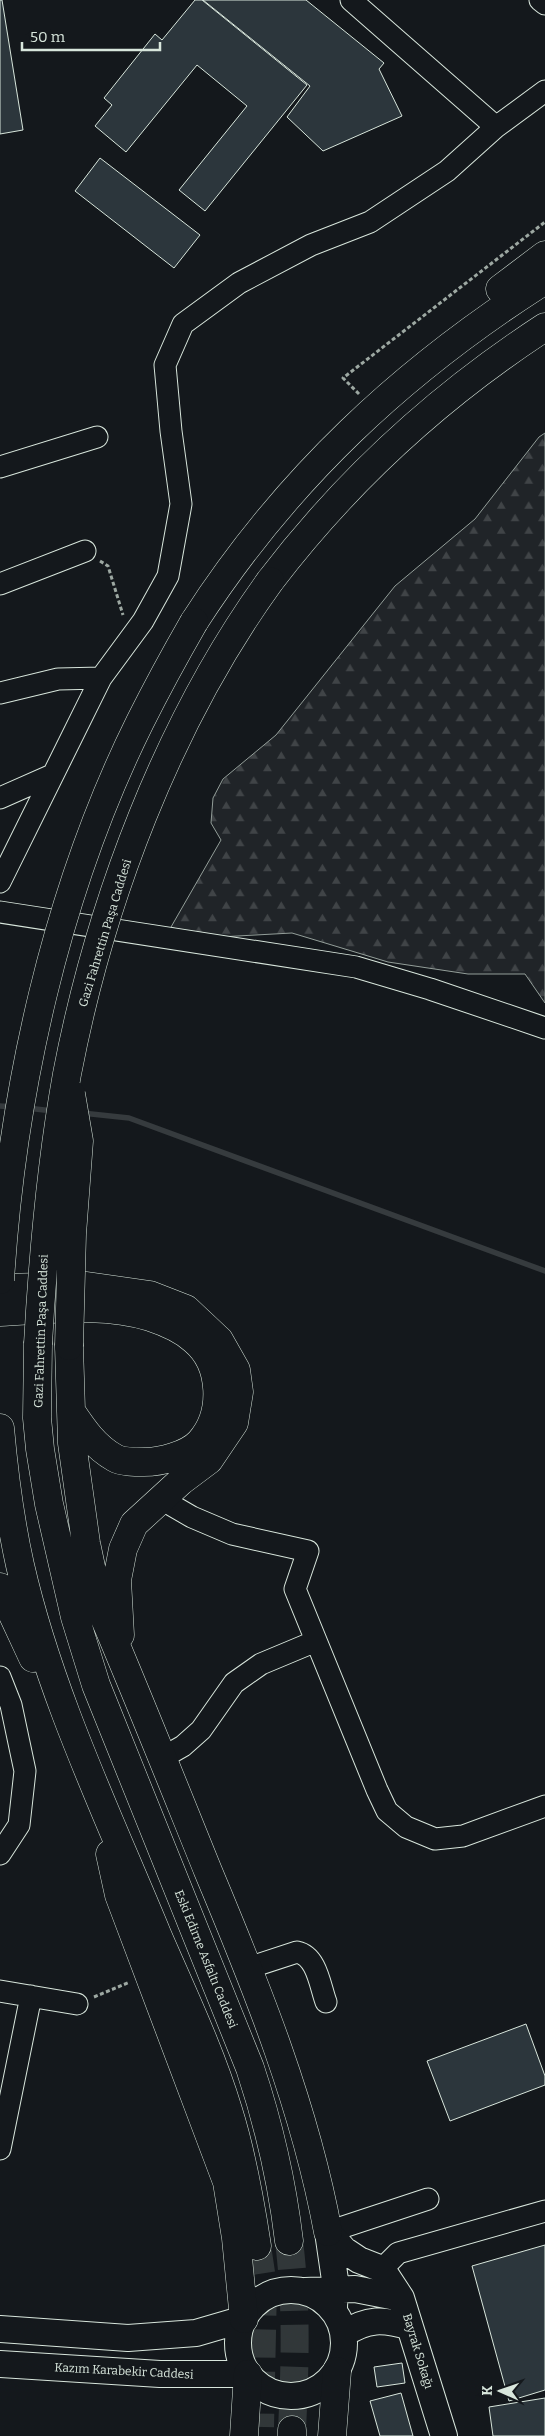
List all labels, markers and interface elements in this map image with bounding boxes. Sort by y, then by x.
scale bar [22,20,160,52]
text: 50 m [30,28,66,46]
street label: Gazi Fahrettin Paşa Caddesi [76,857,134,1009]
street label: Gazi Fahrettin Paşa Caddesi [31,1254,51,1408]
street label: Eski Edirne Asfaltı Caddesi [172,1888,240,2031]
street label: Bayrak Sokağı [400,2312,436,2391]
street label: Kazım Karabekir Caddesi [54,2360,194,2382]
north arrow [475,2366,525,2416]
text: K [479,2385,496,2396]

